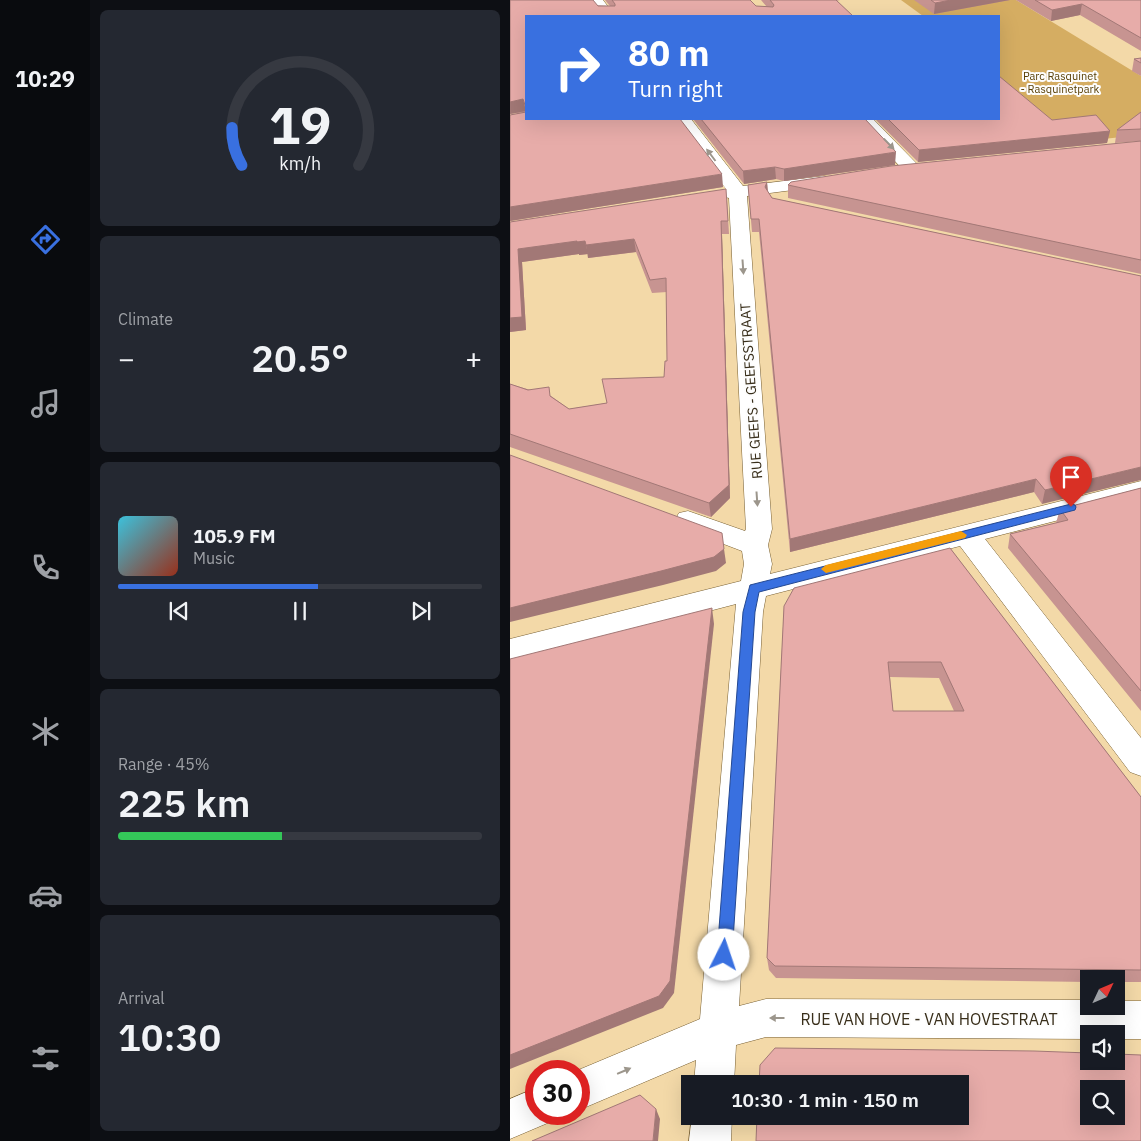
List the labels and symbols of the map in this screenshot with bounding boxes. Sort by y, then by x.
park label: Parc Rasquinet - Rasquinetpark [1021,69,1100,96]
one-way arrow [883,138,895,150]
one-way arrow [706,148,716,162]
one-way arrow [739,259,747,275]
street label: RUE GEEFS - GEEFSSTRAAT [736,303,766,479]
pin [1050,456,1092,507]
one-way arrow [754,491,762,507]
position arrow [697,928,749,980]
north arrow [1080,970,1125,1015]
street label: RUE VAN HOVE - VAN HOVESTRAAT [800,1009,1058,1029]
one-way arrow [769,1014,785,1022]
speed limit sign: 30 [525,1060,590,1125]
one-way arrow [617,1067,632,1075]

